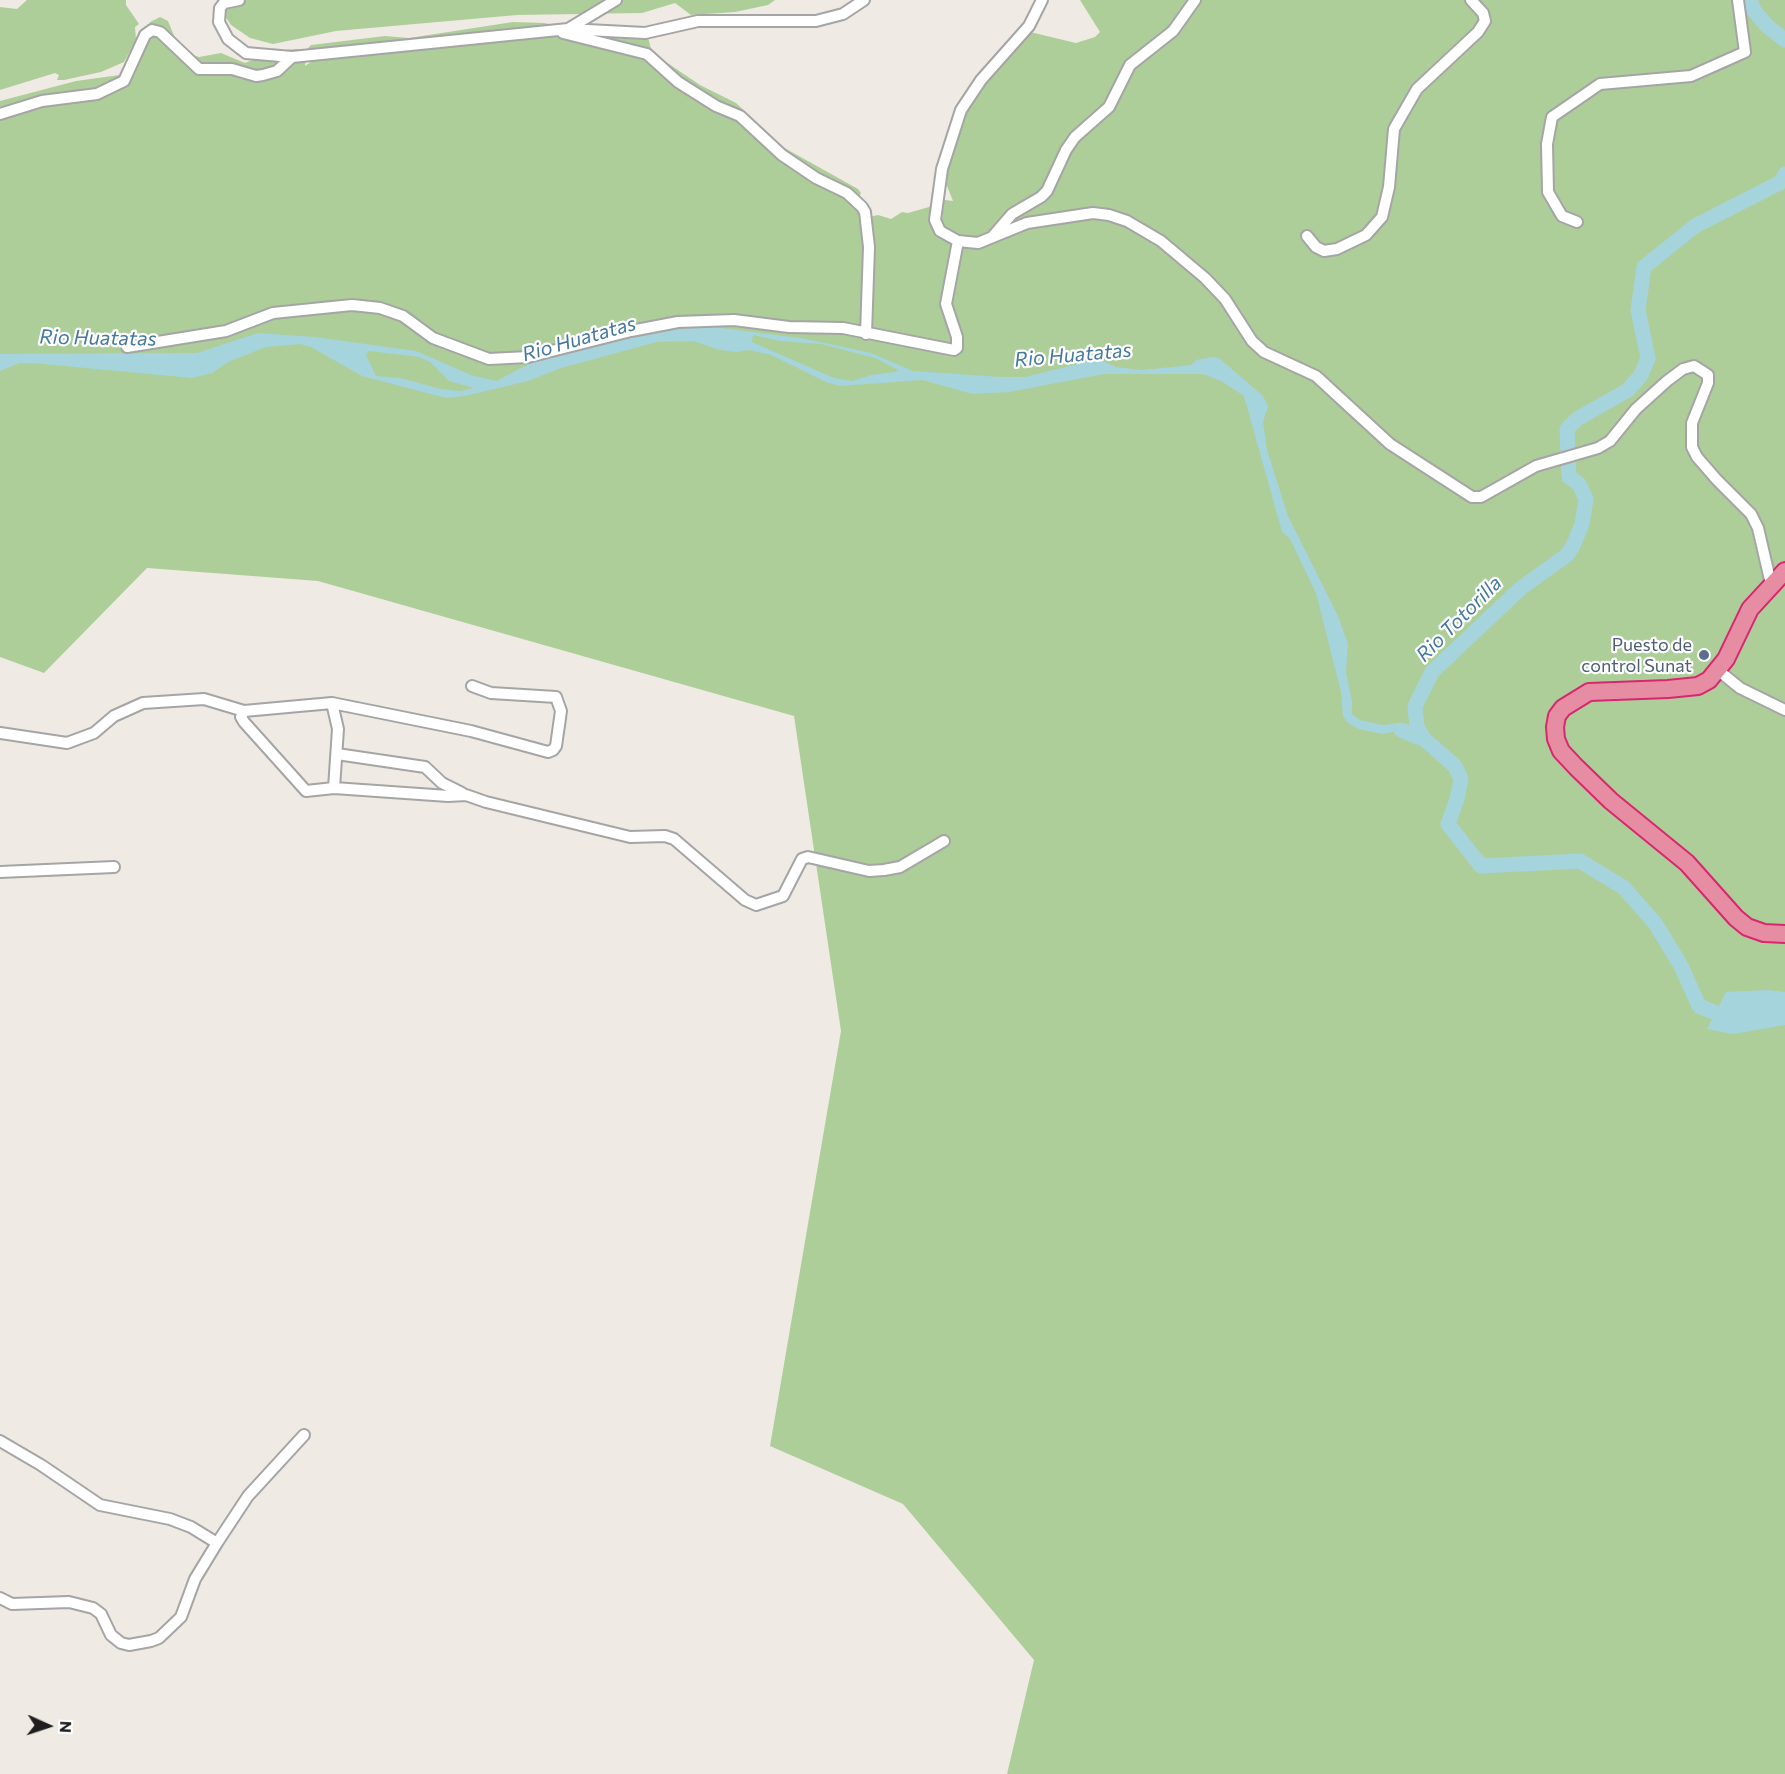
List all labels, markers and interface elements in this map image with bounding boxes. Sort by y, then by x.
water label: Rio Huatatas [519,311,639,367]
water label: Rio Huatatas [39,325,157,351]
water label: Rio Huatatas [1013,338,1133,372]
water label: Rio Totorilla [1411,571,1507,667]
place label: Puesto de control Sunat [1581,634,1692,676]
marker: Puesto de control Sunat [1697,648,1711,662]
north arrow [18,1696,78,1756]
text: N [57,1720,76,1733]

